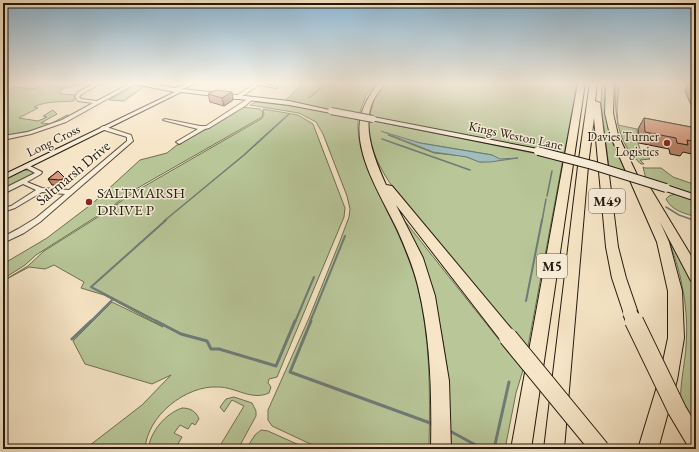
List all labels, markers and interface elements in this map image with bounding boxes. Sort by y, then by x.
street label: Kings Weston Lane [467,117,565,154]
street label: Long Cross [24,120,83,161]
place label: Davies Turner Logistics [587,128,660,160]
street label: Saltmarsh Drive [32,136,114,209]
marker: Davies Turner Logistics [662,138,672,148]
place label: SALTMARSH DRIVE P [97,183,185,219]
road number: M49 [589,189,625,213]
marker: SALTMARSH DRIVE P [84,197,94,207]
road number: M5 [537,254,567,278]

